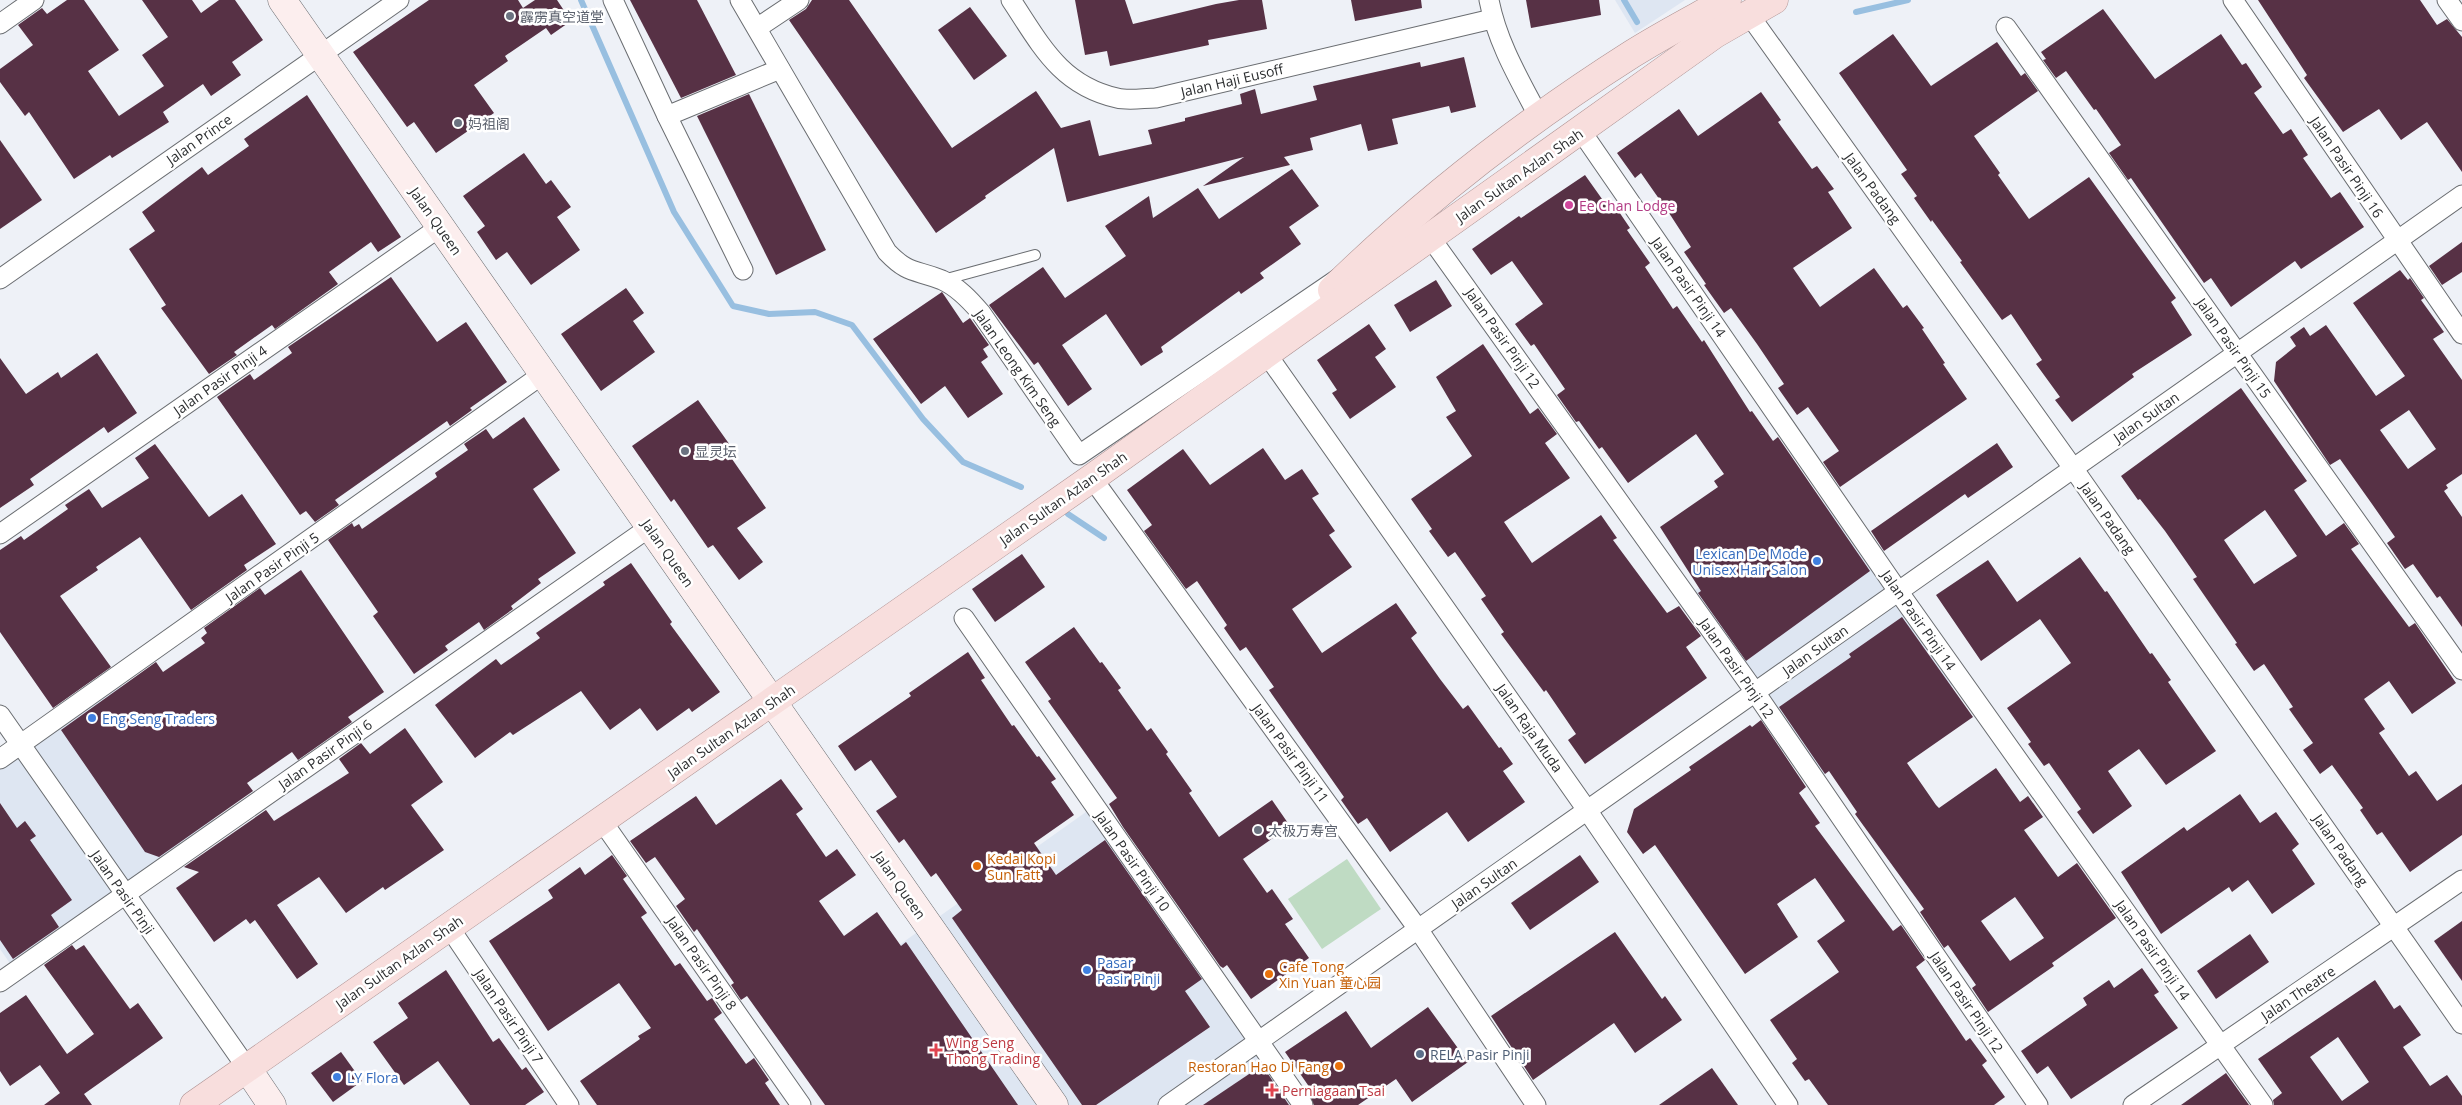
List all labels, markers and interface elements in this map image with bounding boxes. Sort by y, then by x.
place label: 霹雳真空道堂 [520,7,604,26]
marker: 霹雳真空道堂 [504,10,516,22]
street label: Jalan Haji Eusoff [1177,59,1287,101]
street label: Jalan Prince [161,109,236,170]
street label: Jalan Pasir Pinji 16 [2305,111,2388,221]
place label: 妈祖阁 [468,114,510,133]
marker: 妈祖阁 [452,117,464,129]
street label: Jalan Sultan Azlan Shah [1450,124,1586,227]
street label: Jalan Padang [1840,147,1906,228]
street label: Jalan Queen [404,182,466,259]
place label: Ee Chan Lodge [1579,196,1676,215]
marker: Ee Chan Lodge [1563,199,1575,211]
street label: Jalan Pasir Pinji 14 [1646,232,1731,341]
street label: Jalan Pasir Pinji 12 [1460,283,1545,392]
street label: Jalan Pasir Pinji 15 [2191,293,2276,402]
street label: Jalan Leong Kim Seng [969,304,1066,431]
street label: Jalan Pasir Pinji 4 [168,341,271,421]
street label: Jalan Sultan [2108,387,2183,448]
place label: 显灵坛 [695,442,737,461]
marker: 显灵坛 [679,445,691,457]
street label: Jalan Sultan Azlan Shah [994,447,1130,550]
street label: Jalan Padang [2075,477,2140,558]
street label: Jalan Queen [636,514,698,591]
street label: Jalan Pasir Pinji 5 [220,528,323,608]
place label: Lexican De Mode Unisex Hair Salon [1692,544,1807,579]
marker: Lexican De Mode Unisex Hair Salon [1811,555,1823,567]
street label: Jalan Pasir Pinji 14 [1876,565,1961,674]
street label: Jalan Pasir Pinji 12 [1694,613,1779,722]
street label: Jalan Sultan [1777,620,1852,681]
street label: Jalan Raja Muda [1491,678,1568,776]
street label: Jalan Sultan Azlan Shah [662,680,798,783]
street label: Jalan Pasir Pinji 11 [1247,698,1333,806]
place label: Eng Seng Traders [102,709,215,728]
marker: Eng Seng Traders [86,712,98,724]
street label: Jalan Pasir Pinji 6 [273,715,376,795]
street label: Jalan Pasir Pinji 10 [1090,806,1175,915]
street label: Jalan Padang [2308,809,2373,890]
place label: 太极万寿宫 [1268,821,1338,840]
marker: 太极万寿宫 [1252,824,1264,836]
street label: Jalan Pasir Pinji [86,845,159,938]
street label: Jalan Queen [868,846,930,923]
place label: Kedai Kopi Sun Fatt [987,849,1056,884]
street label: Jalan Sultan [1446,853,1521,914]
marker: Kedai Kopi Sun Fatt [971,860,983,872]
street label: Jalan Pasir Pinji 14 [2110,895,2195,1004]
street label: Jalan Sultan Azlan Shah [330,911,466,1014]
street label: Jalan Pasir Pinji 8 [661,911,741,1014]
street label: Jalan Pasir Pinji 12 [1925,946,2008,1056]
place label: Pasar Pasir Pinji [1097,953,1160,988]
place label: Cafe Tong Xin Yuan 童心园 [1279,957,1381,992]
street label: Jalan Theatre [2256,961,2339,1026]
street label: Jalan Pasir Pinji 7 [469,963,548,1067]
marker: Pasar Pasir Pinji [1081,964,1093,976]
marker: Cafe Tong Xin Yuan 童心园 [1263,968,1275,980]
place label: Wing Seng Thong Trading [946,1033,1040,1068]
marker: Wing Seng Thong Trading [930,1044,942,1056]
place label: RELA Pasir Pinji [1430,1045,1530,1064]
marker: RELA Pasir Pinji [1414,1048,1426,1060]
place label: Restoran Hao Di Fang [1188,1057,1329,1076]
marker: Restoran Hao Di Fang [1333,1060,1345,1072]
place label: LY Flora [347,1068,398,1087]
marker: LY Flora [331,1071,343,1083]
place label: Perniagaan Tsai [1282,1081,1385,1100]
marker: Perniagaan Tsai [1266,1084,1278,1096]

